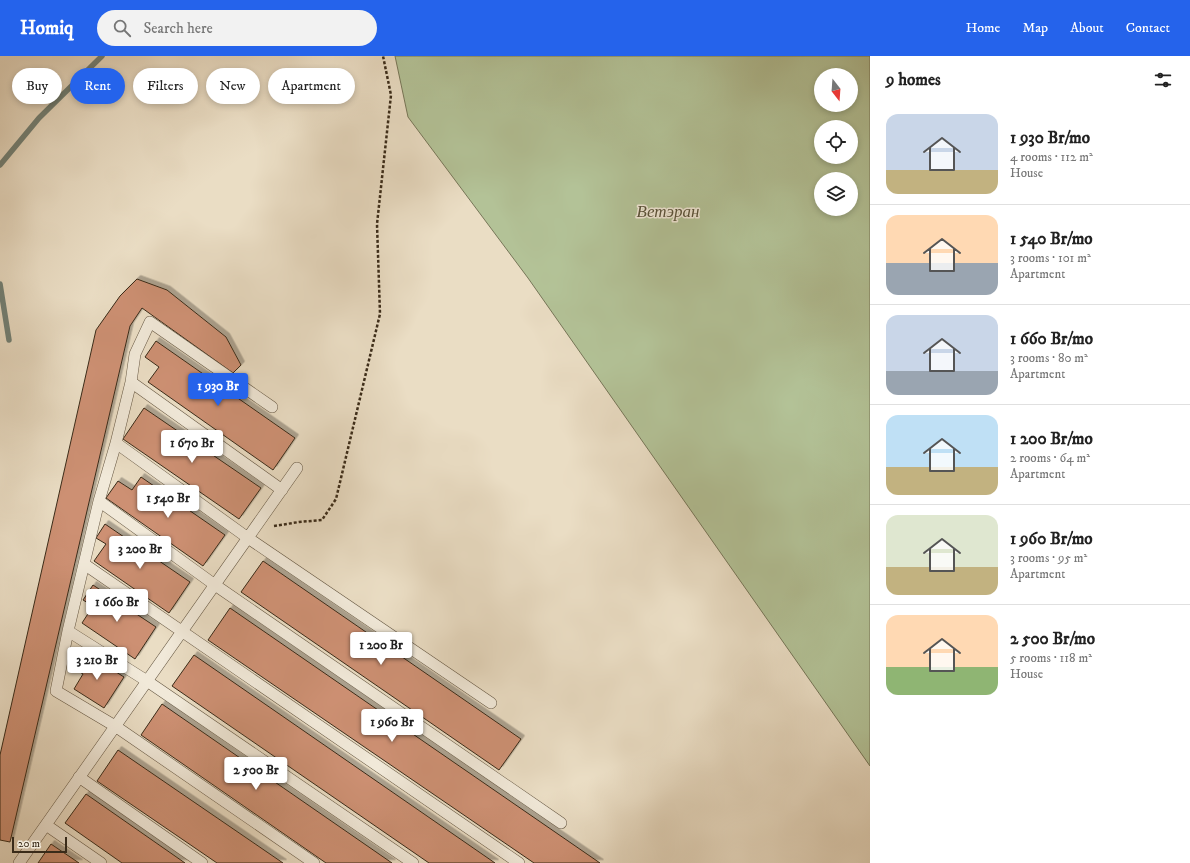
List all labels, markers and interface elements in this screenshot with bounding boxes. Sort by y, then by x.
search box [97,10,377,46]
text: Homiq [20,17,73,40]
icon: search [111,17,133,39]
text: Search here [143,19,213,38]
text: Home [966,19,1000,37]
text: Map [1022,19,1048,37]
text: About [1070,19,1104,37]
text: Contact [1126,19,1170,37]
chip: Buy [12,68,62,104]
chip: Rent [70,68,125,104]
chip: Filters [133,68,198,104]
chip: New [206,68,260,104]
chip: Apartment [268,68,355,104]
north arrow [814,68,858,112]
map controls [814,68,858,216]
text: 9 homes [886,69,941,91]
icon: filters [1152,69,1174,91]
button: locate [814,120,858,164]
text: 1 930 Br/mo [1010,127,1090,149]
icon: home [918,130,966,178]
text: 4 rooms · 112 m² [1010,149,1093,165]
text: House [1010,165,1043,181]
button: layers [814,172,858,216]
park label: Ветэран [637,201,699,223]
text: 1 540 Br/mo [1010,228,1093,250]
icon: home [918,231,966,279]
text: 3 rooms · 101 m² [1010,250,1091,266]
text: Apartment [1010,266,1065,282]
text: 1 660 Br/mo [1010,328,1093,350]
icon: home [918,331,966,379]
text: 3 rooms · 80 m² [1010,350,1088,366]
text: Apartment [1010,366,1065,382]
pin: 1 930 Br [177,373,259,407]
text: 1 930 Br [197,378,239,394]
text: 1 200 Br/mo [1010,428,1093,450]
pin: 1 670 Br [151,430,233,464]
icon: home [918,431,966,479]
text: 1 670 Br [170,435,214,451]
text: 2 rooms · 64 m² [1010,450,1090,466]
text: Apartment [1010,466,1065,482]
pin: 1 540 Br [127,485,209,519]
text: 1 540 Br [146,490,190,506]
text: 1 960 Br/mo [1010,528,1093,550]
icon: home [918,531,966,579]
pin: 3 200 Br [99,536,181,570]
text: 3 200 Br [118,541,162,557]
text: 3 rooms · 95 m² [1010,550,1087,566]
text: Apartment [1010,566,1065,582]
pin: 1 660 Br [76,589,158,623]
text: 1 660 Br [95,594,139,610]
text: 2 500 Br/mo [1010,628,1095,650]
icon: home [918,631,966,679]
pin: 1 200 Br [340,632,422,666]
text: 1 200 Br [359,637,403,653]
pin: 3 210 Br [56,647,138,681]
text: 5 rooms · 118 m² [1010,650,1092,666]
text: 3 210 Br [76,652,118,668]
text: House [1010,666,1043,682]
pin: 1 960 Br [351,709,433,743]
text: 1 960 Br [370,714,414,730]
pin: 2 500 Br [215,757,297,791]
text: 2 500 Br [233,762,279,778]
scale bar [12,835,67,854]
text: 20 m [18,837,40,851]

